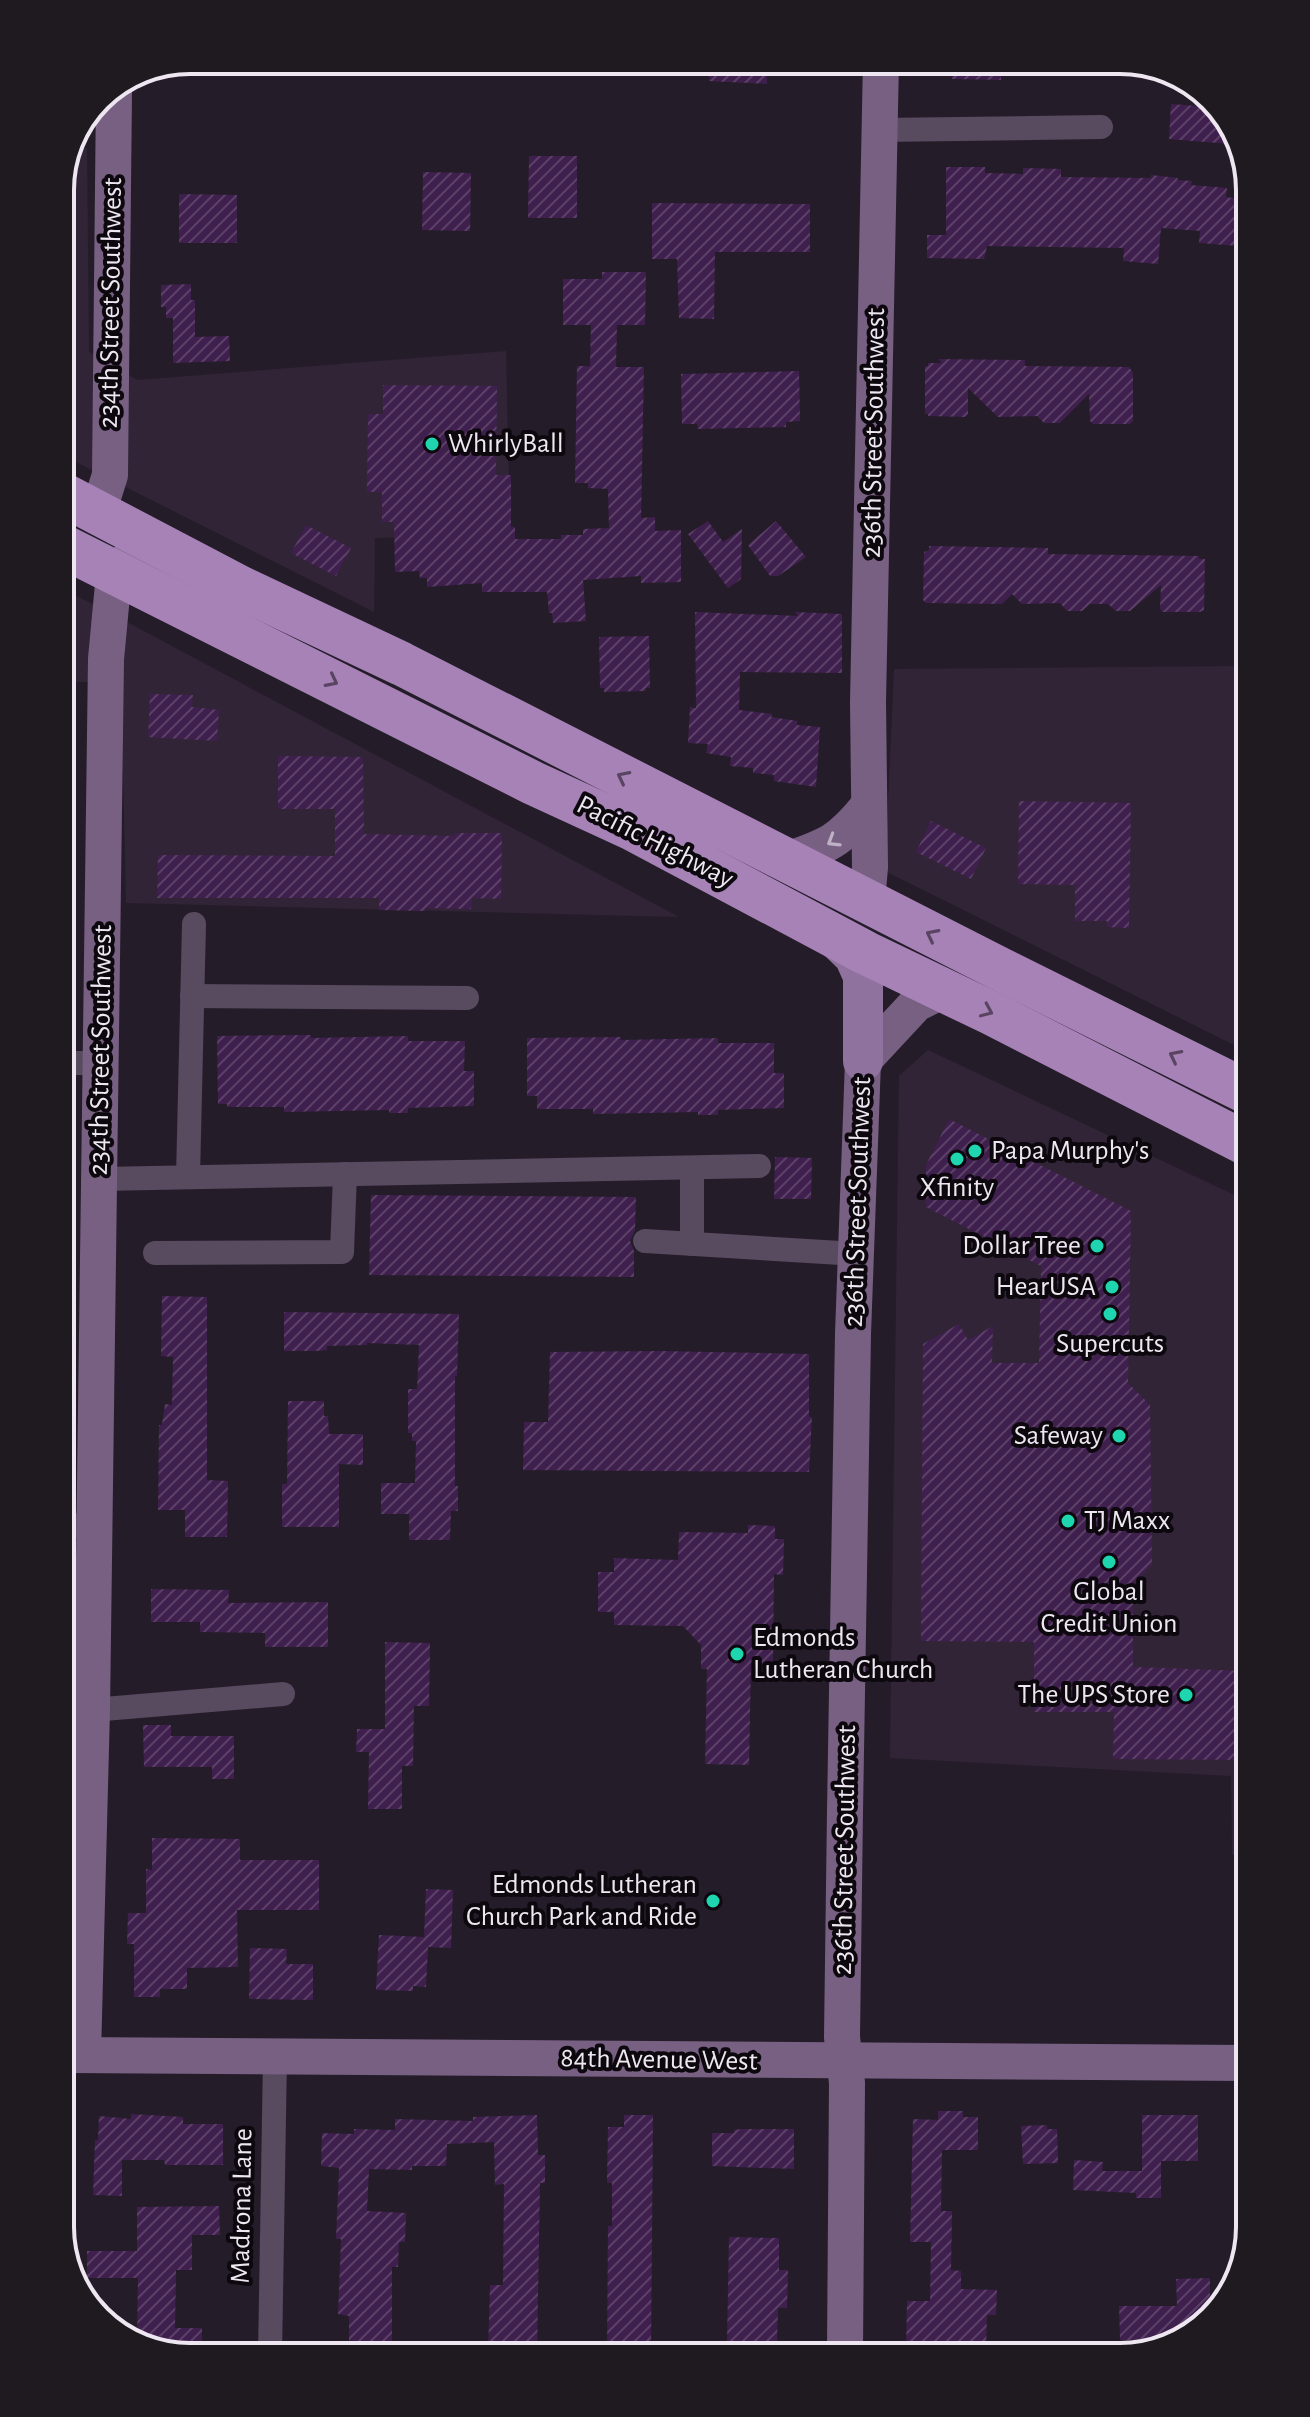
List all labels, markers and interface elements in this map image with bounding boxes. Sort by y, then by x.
street label: 234th Street Southwest [95,177,127,429]
street label: 236th Street Southwest [858,308,890,558]
place label: WhirlyBall [448,430,564,458]
marker: WhirlyBall [423,435,441,453]
one-way arrow [324,671,339,687]
one-way arrow [617,771,632,787]
street label: Pacific Highway [572,791,738,893]
one-way arrow [827,832,841,847]
street label: 234th Street Southwest [85,924,117,1176]
one-way arrow [926,929,941,945]
one-way arrow [979,1002,993,1018]
one-way arrow [1168,1050,1183,1066]
street label: 236th Street Southwest [840,1076,876,1328]
place label: Papa Murphy's [991,1137,1149,1165]
marker: Papa Murphy's [966,1142,984,1160]
marker: Xfinity [948,1150,966,1168]
place label: Xfinity [920,1174,994,1202]
place label: Dollar Tree [962,1232,1081,1260]
marker: Dollar Tree [1088,1237,1106,1255]
place label: HearUSA [996,1273,1096,1301]
marker: HearUSA [1103,1278,1121,1296]
marker: Supercuts [1101,1305,1119,1323]
place label: Supercuts [1056,1330,1164,1358]
place label: Safeway [1014,1422,1103,1450]
marker: Safeway [1110,1427,1128,1445]
place label: TJ Maxx [1084,1507,1170,1535]
marker: TJ Maxx [1059,1512,1077,1530]
marker: Global Credit Union [1100,1553,1118,1571]
place label: Global Credit Union [1041,1578,1177,1638]
place label: Edmonds Lutheran Church [753,1624,933,1684]
marker: Edmonds Lutheran Church [728,1645,746,1663]
place label: The UPS Store [1017,1681,1170,1709]
marker: The UPS Store [1177,1686,1195,1704]
street label: 236th Street Southwest [829,1725,861,1975]
place label: Edmonds Lutheran Church Park and Ride [466,1871,697,1931]
marker: Edmonds Lutheran Church Park and Ride [704,1892,722,1910]
street label: 84th Avenue West [560,2044,758,2076]
street label: Madrona Lane [227,2128,257,2284]

